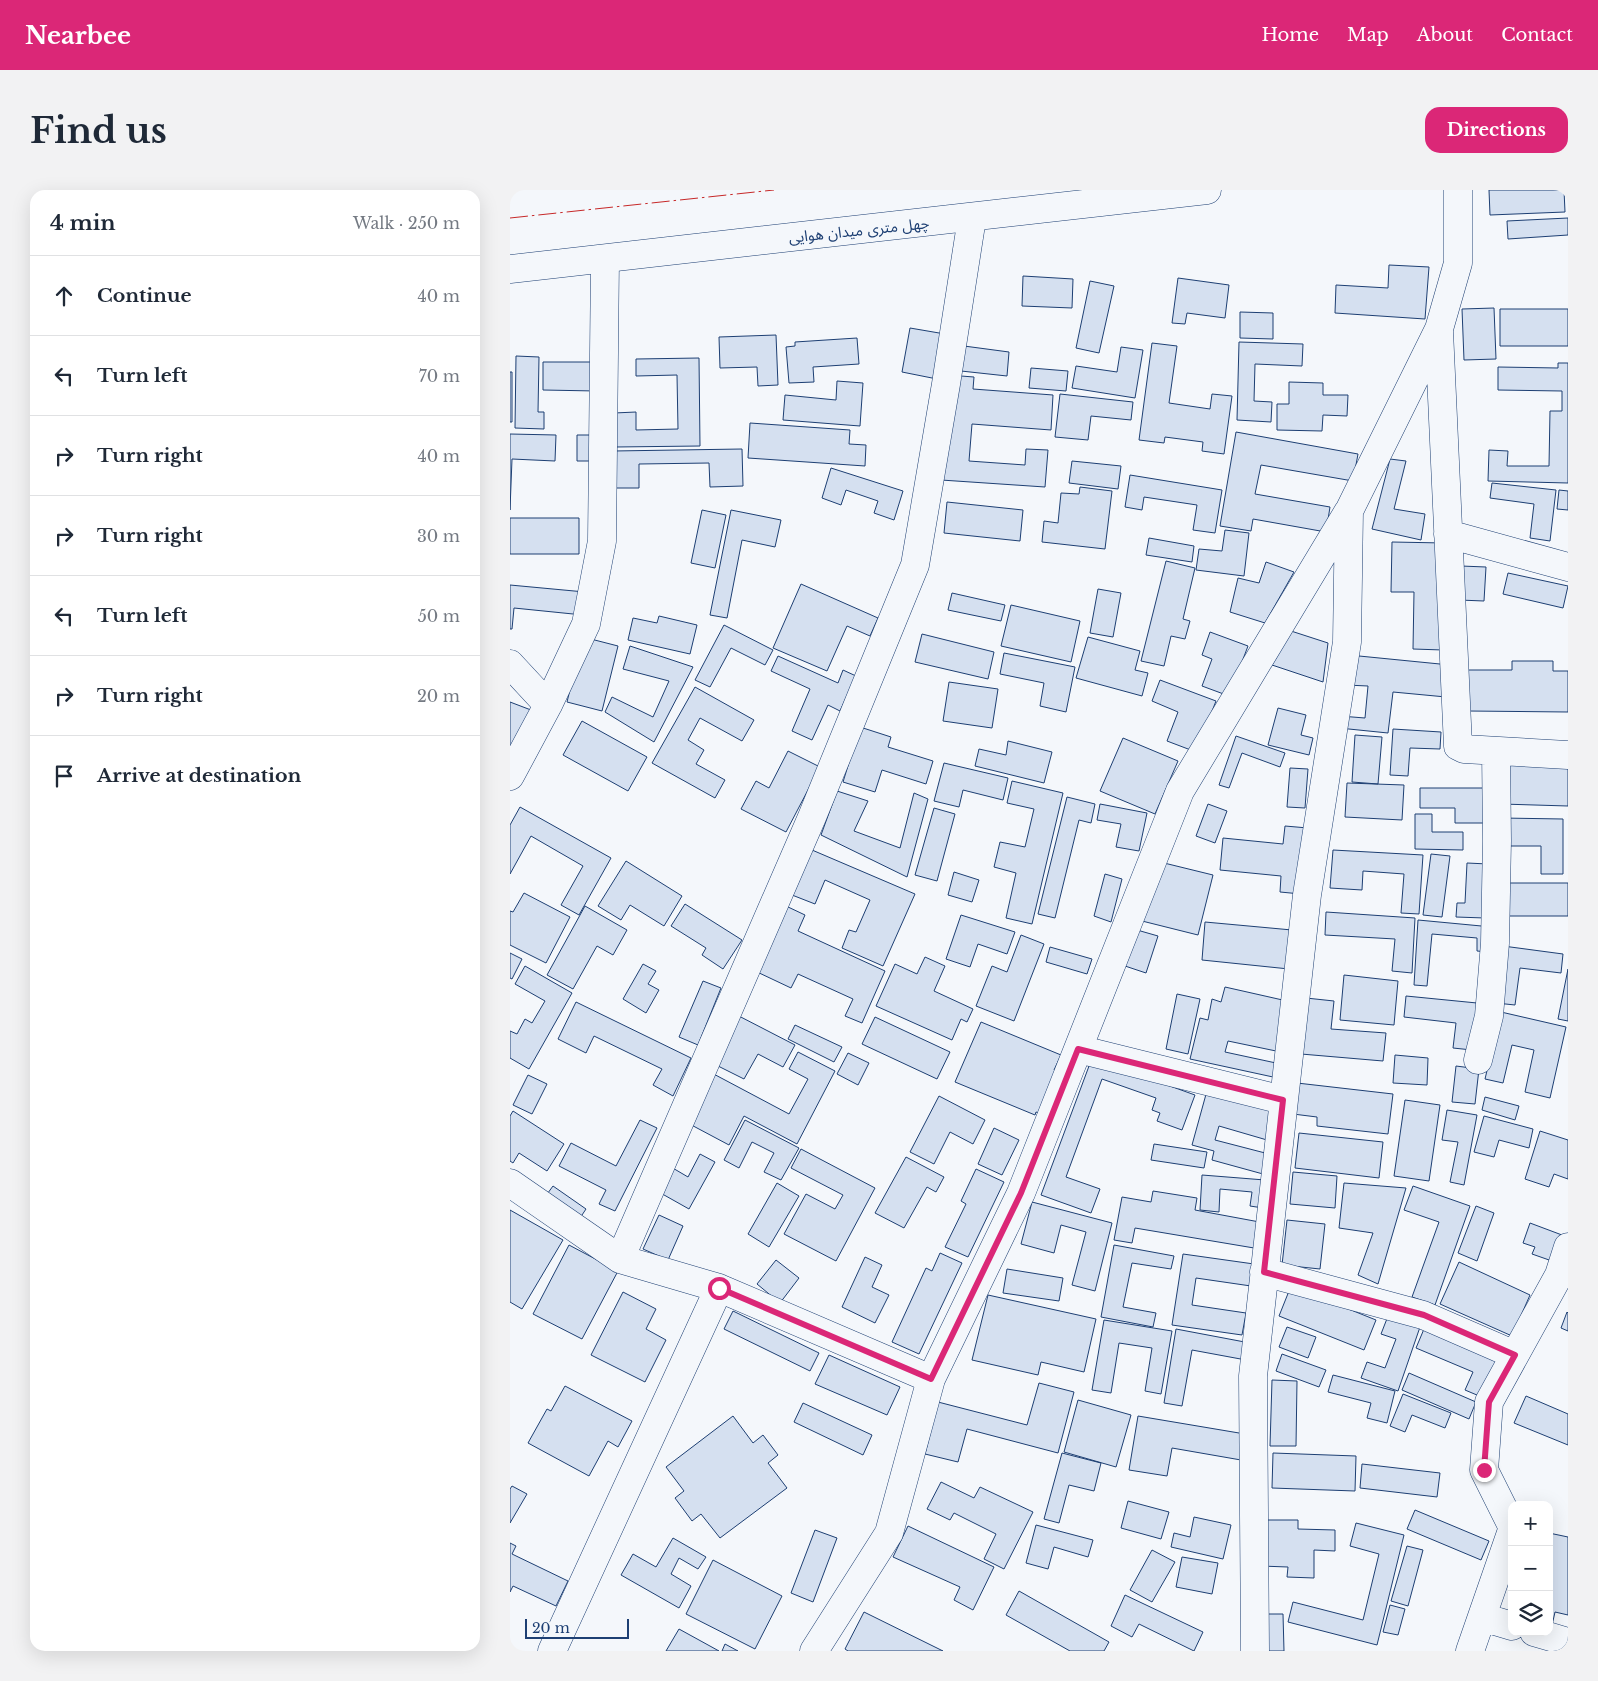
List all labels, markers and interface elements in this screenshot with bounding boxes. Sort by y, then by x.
text: Nearbee [25,21,131,50]
text: Home [1261,24,1319,46]
text: Map [1347,24,1389,46]
text: About [1417,24,1473,46]
text: Contact [1501,24,1573,46]
button: Directions [1425,107,1568,153]
text: Find us [30,109,167,152]
text: 4 min [50,210,116,236]
text: Walk · 250 m [353,213,460,233]
street label: چهل متری میدان هوایی [788,213,930,248]
icon: ahead [50,282,78,310]
text: Continue [97,284,192,307]
text: 40 m [417,286,460,306]
icon: left [50,362,78,390]
text: Turn left [97,364,188,387]
text: 70 m [419,366,460,386]
icon: right [50,442,78,470]
text: Turn right [97,444,203,467]
text: 40 m [417,446,460,466]
icon: right [50,522,78,550]
text: Turn right [97,524,203,547]
text: 30 m [417,526,460,546]
icon: left [50,602,78,630]
text: Turn left [97,604,188,627]
text: 50 m [418,606,460,626]
icon: right [50,682,78,710]
text: Turn right [97,684,203,707]
text: 20 m [417,686,460,706]
icon: arrive [50,762,78,790]
text: Arrive at destination [97,764,301,787]
route start [708,1277,731,1300]
route end [1473,1459,1496,1482]
map controls [1508,1501,1553,1636]
button: + [1508,1501,1553,1546]
button: − [1508,1546,1553,1591]
button: layers [1508,1591,1553,1636]
scale bar [525,1616,629,1639]
text: 20 m [532,1619,570,1637]

